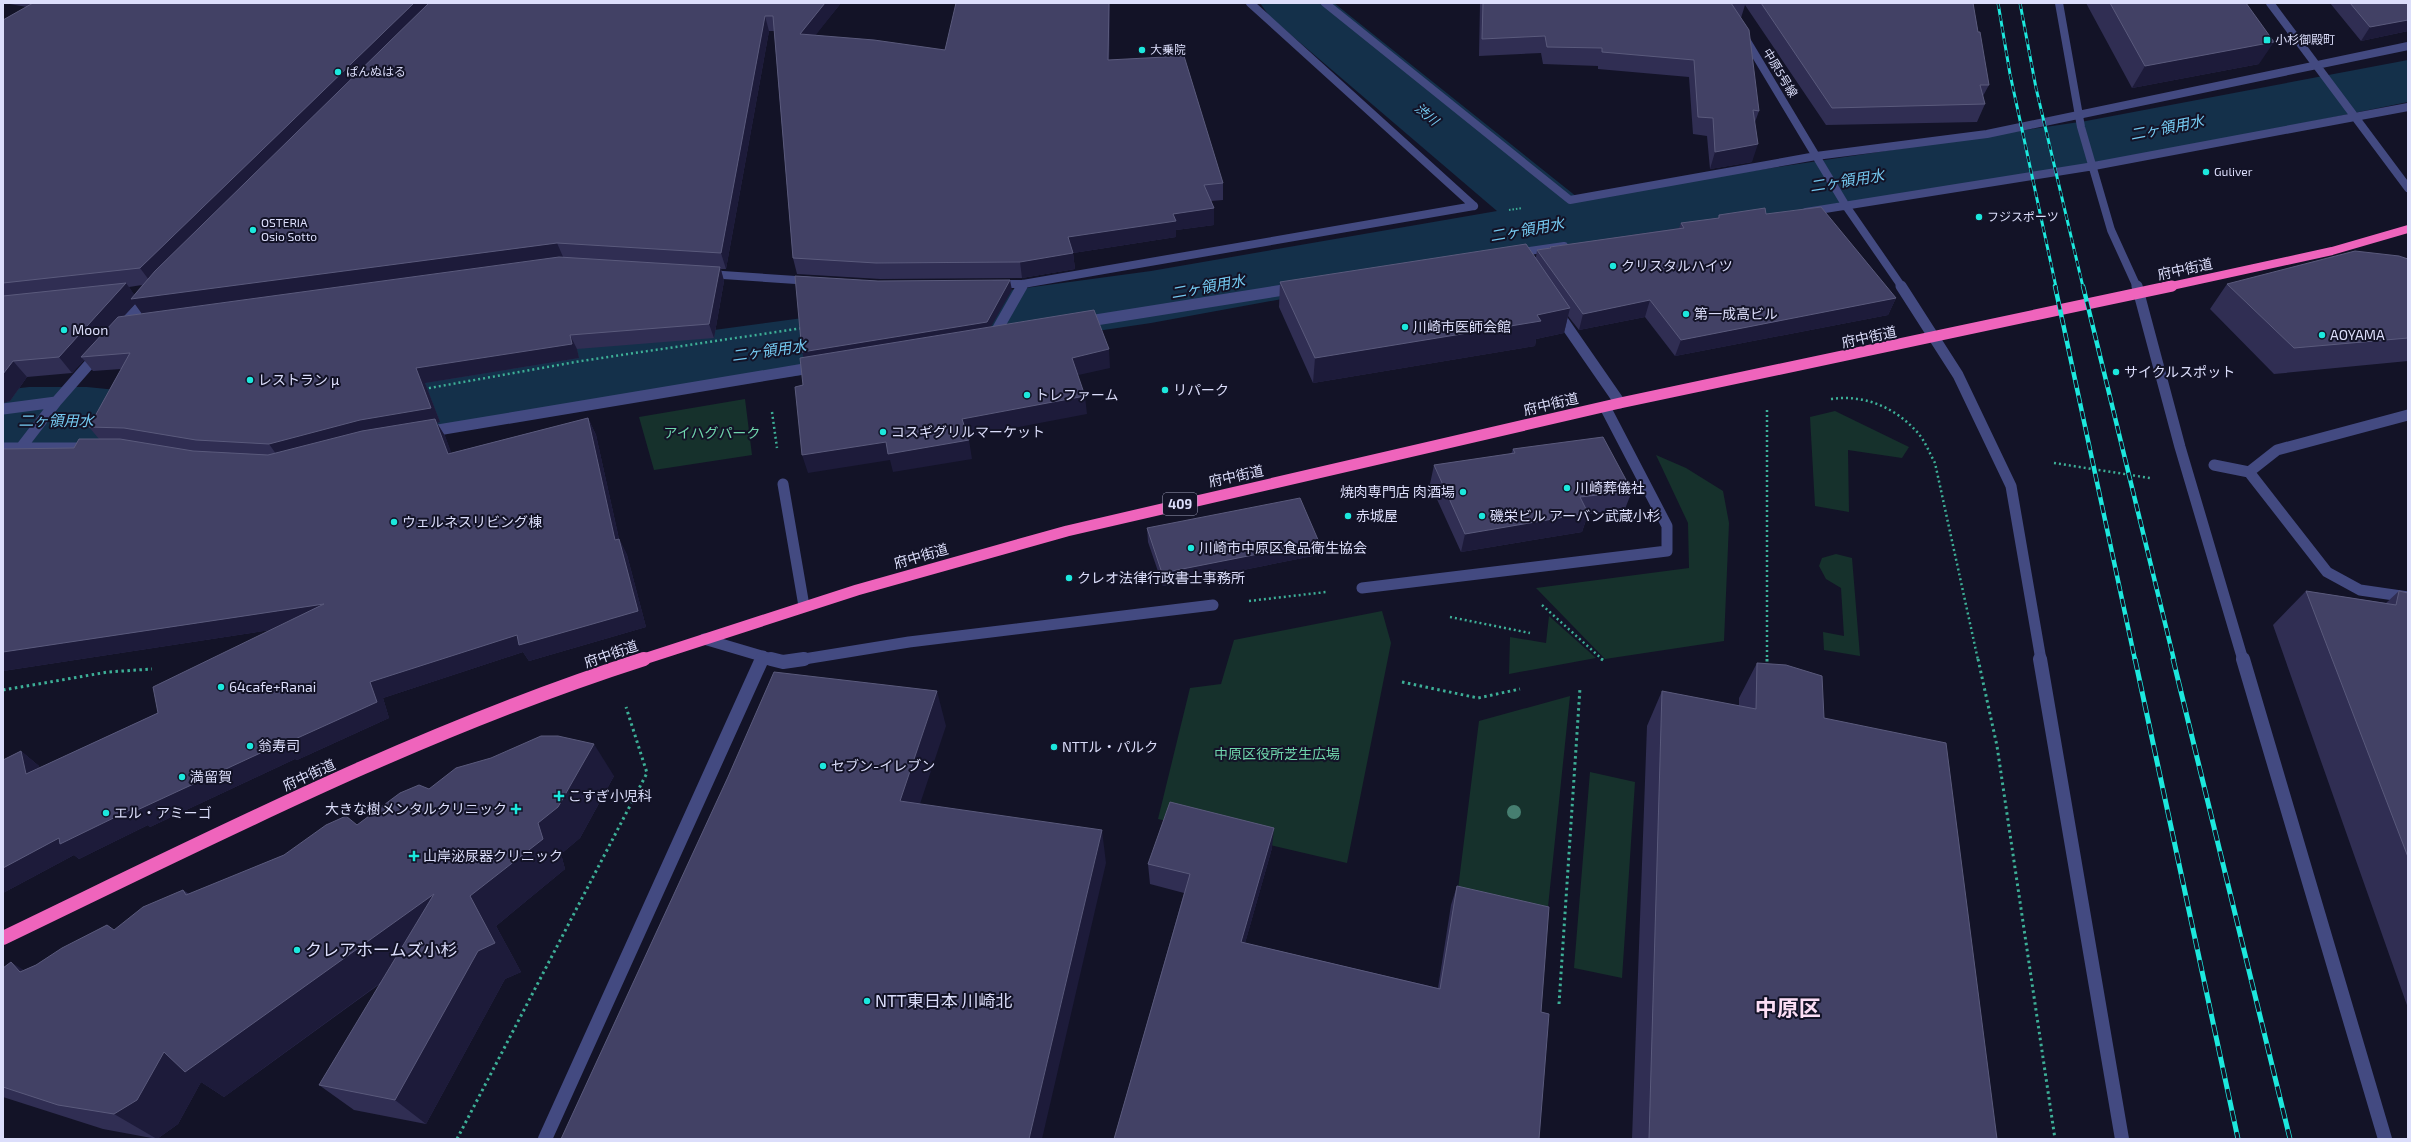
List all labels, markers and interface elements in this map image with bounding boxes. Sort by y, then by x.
place label: 小杉御殿町 [2275,32,2335,46]
marker: 小杉御殿町 [2262,35,2272,45]
place label: 大乗院 [1150,42,1186,56]
marker: 大乗院 [1137,45,1147,55]
street label: 中原5号線 [1761,46,1801,99]
place label: ぱんぬはる [346,64,406,78]
marker: ぱんぬはる [333,67,343,77]
water label: 渋川 [1412,100,1444,130]
water label: 二ヶ領用水 [2128,111,2207,143]
place label: Guliver [2214,164,2253,178]
water label: 二ヶ領用水 [1808,165,1887,195]
marker: Guliver [2201,167,2211,177]
place label: フジスポーツ [1987,209,2059,223]
marker: フジスポーツ [1974,212,1984,222]
water label: 二ヶ領用水 [1488,213,1567,244]
place label: OSTERIA Osio Sotto [261,215,317,243]
marker: OSTERIA Osio Sotto [248,225,258,235]
street label: 府中街道 [2156,254,2214,283]
place label: クリスタルハイツ [1621,257,1733,274]
marker: クリスタルハイツ [1608,261,1618,271]
water label: 二ヶ領用水 [1169,270,1248,301]
place label: 第一成高ビル [1694,305,1778,322]
marker: 第一成高ビル [1681,309,1691,319]
place label: 川崎市医師会館 [1413,318,1511,335]
place label: Moon [72,321,108,338]
marker: 川崎市医師会館 [1400,322,1410,332]
street label: 府中街道 [1840,322,1898,351]
marker: Moon [59,325,69,335]
place label: AOYAMA [2330,326,2385,343]
marker: AOYAMA [2317,330,2327,340]
water label: 二ヶ領用水 [730,336,809,364]
place label: サイクルスポット [2124,363,2235,380]
marker: サイクルスポット [2111,367,2121,377]
place label: レストラン μ [258,371,340,388]
marker: レストラン μ [245,375,255,385]
place label: リパーク [1173,381,1229,398]
marker: リパーク [1160,385,1170,395]
place label: トレファーム [1035,386,1119,403]
street label: 府中街道 [1522,389,1580,418]
marker: トレファーム [1022,390,1032,400]
water label: 二ヶ領用水 [18,411,95,429]
place label: コスギグリルマーケット [891,423,1045,440]
park label: アイハグパーク [663,424,761,441]
marker: コスギグリルマーケット [878,427,888,437]
street label: 府中街道 [1207,461,1265,490]
place label: 川崎葬儀社 [1575,479,1645,496]
place label: 焼肉専門店 肉酒場 [1340,483,1455,500]
marker: 川崎葬儀社 [1562,483,1572,493]
marker: 焼肉専門店 肉酒場 [1458,487,1468,497]
road number: 409 [1163,493,1197,515]
place label: 赤城屋 [1356,507,1398,524]
place label: 磯栄ビル アーバン武蔵小杉 [1490,507,1661,524]
marker: 赤城屋 [1343,511,1353,521]
marker: 磯栄ビル アーバン武蔵小杉 [1477,511,1487,521]
place label: ウェルネスリビング棟 [402,513,542,530]
marker: ウェルネスリビング棟 [389,517,399,527]
place label: 川崎市中原区食品衛生協会 [1199,539,1367,556]
street label: 府中街道 [892,540,950,571]
marker: 川崎市中原区食品衛生協会 [1186,543,1196,553]
place label: クレオ法律行政書士事務所 [1077,569,1245,586]
marker: クレオ法律行政書士事務所 [1064,573,1074,583]
street label: 府中街道 [582,636,640,671]
place label: 64cafe+Ranai [229,678,316,695]
marker: 64cafe+Ranai [216,682,226,692]
place label: 翁寿司 [258,737,300,754]
place label: NTTル・パルク [1062,738,1158,755]
marker: 翁寿司 [245,741,255,751]
marker: NTTル・パルク [1049,742,1059,752]
park label: 中原区役所芝生広場 [1214,745,1340,762]
street label: 府中街道 [280,755,338,794]
place label: セブン-イレブン [831,757,935,774]
marker: セブン-イレブン [818,761,828,771]
place label: 満留賀 [190,768,232,785]
marker: 満留賀 [177,772,187,782]
place label: こすぎ小児科 [568,787,652,804]
marker: こすぎ小児科 [553,790,565,802]
place label: 大きな樹メンタルクリニック [325,800,507,817]
marker: 大きな樹メンタルクリニック [510,803,522,815]
place label: エル・アミーゴ [114,804,212,821]
marker: エル・アミーゴ [101,808,111,818]
place label: 山岸泌尿器クリニック [423,847,563,864]
marker: 山岸泌尿器クリニック [408,850,420,862]
place label: クレアホームズ小杉 [305,939,458,959]
marker: クレアホームズ小杉 [292,945,302,955]
place label: NTT東日本 川崎北 [875,990,1013,1010]
district label: 中原区 [1755,994,1821,1020]
marker: NTT東日本 川崎北 [862,996,872,1006]

